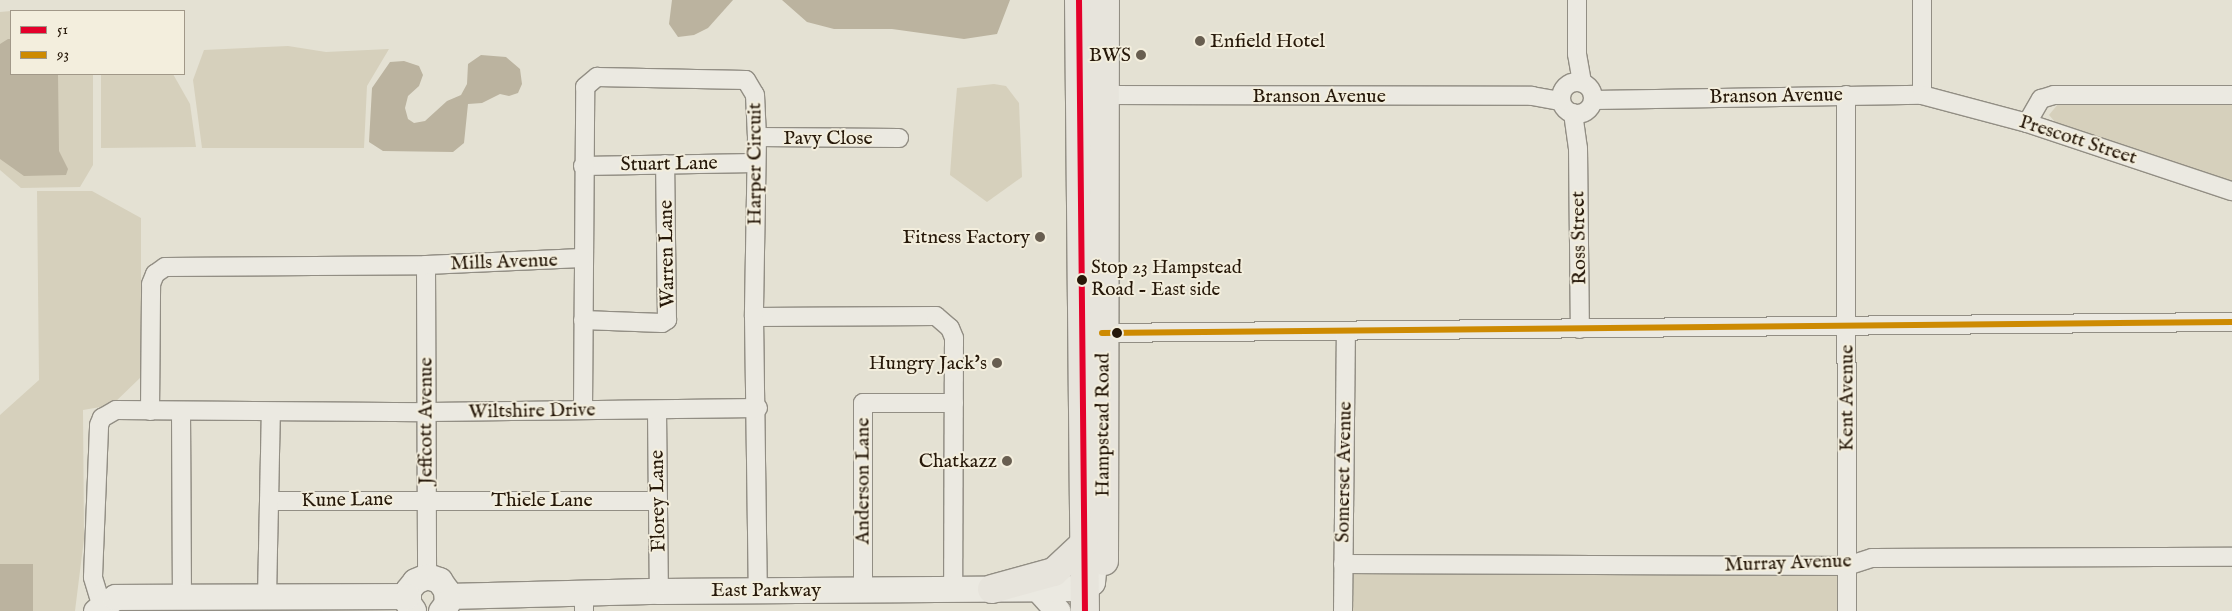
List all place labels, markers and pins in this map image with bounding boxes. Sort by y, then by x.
place label: Enfield Hotel [1210,29,1325,53]
marker: Enfield Hotel [1194,35,1206,47]
place label: BWS [1089,43,1131,67]
marker: BWS [1135,49,1147,61]
place label: Fitness Factory [903,225,1030,249]
marker: Fitness Factory [1034,231,1046,243]
place label: Stop 23 Hampstead Road - East side [1091,258,1242,302]
marker: Stop 23 Hampstead Road - East side [1077,275,1087,285]
unlabelled marker [1112,328,1122,338]
place label: Hungry Jack's [869,351,987,375]
marker: Hungry Jack's [991,357,1003,369]
place label: Chatkazz [919,449,997,473]
marker: Chatkazz [1001,455,1013,467]

